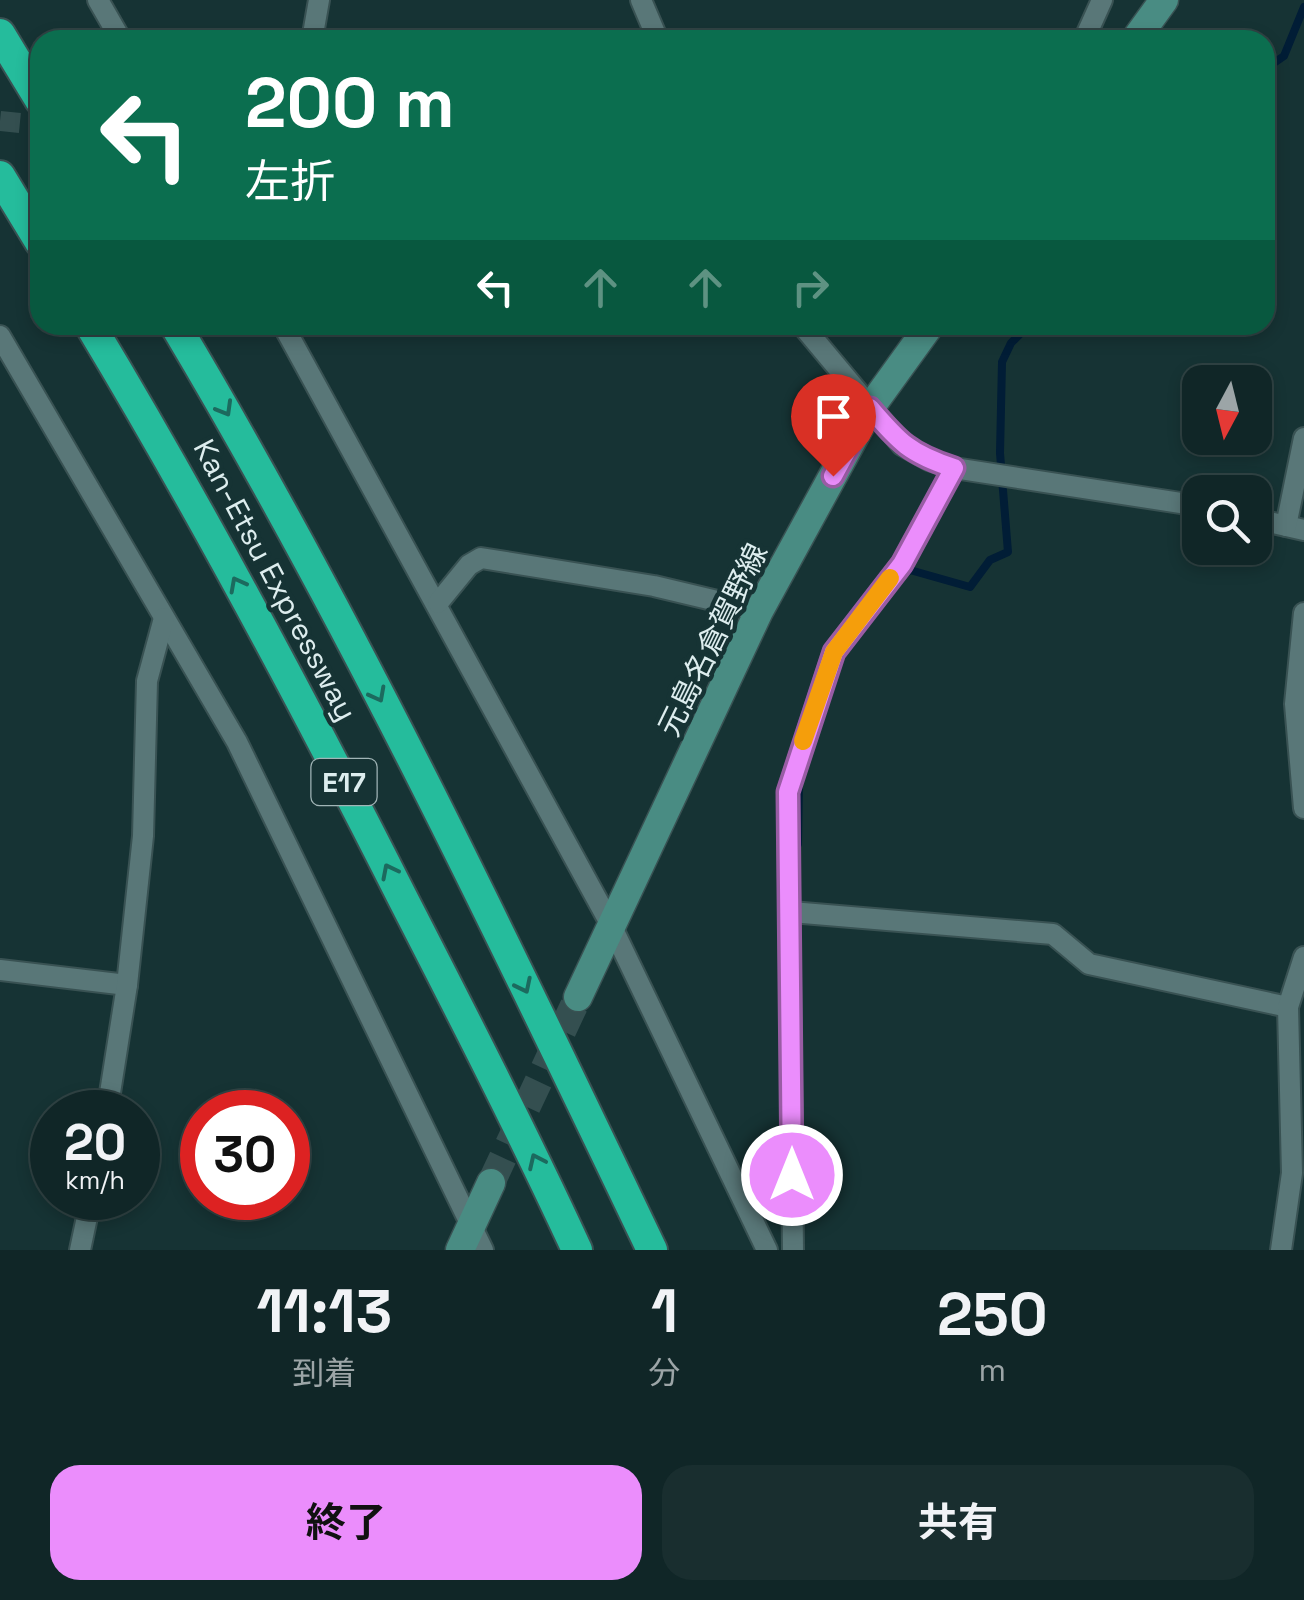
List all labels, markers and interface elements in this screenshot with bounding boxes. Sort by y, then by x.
text: 200 m [245,58,455,147]
icon: left [80,70,210,200]
text: 左折 [245,153,335,210]
icon: left [468,260,523,315]
icon: ahead [573,260,628,315]
icon: ahead [678,260,733,315]
icon: right [783,260,838,315]
north arrow [1182,365,1272,455]
map controls [1182,365,1272,565]
pin [791,374,876,477]
icon: arrive [806,389,861,444]
one-way arrow [213,398,232,416]
street label: Kan-Etsu Expressway [185,432,366,727]
button: search [1182,475,1272,565]
street label: 元島名倉賀野線 [649,537,776,743]
one-way arrow [230,577,250,595]
one-way arrow [366,685,385,703]
road number: E17 [312,759,376,805]
one-way arrow [382,864,402,882]
one-way arrow [511,976,531,994]
speed limit sign: 30 [180,1090,310,1220]
text: 20 [64,1111,126,1175]
position arrow [740,1123,844,1227]
one-way arrow [528,1154,548,1172]
text: km/h [65,1164,125,1196]
text: 11:13 [256,1273,392,1350]
text: 1 [651,1273,678,1350]
text: 250 [937,1276,1048,1353]
text: m [979,1350,1006,1390]
text: 到着 [292,1353,356,1393]
text: 分 [649,1353,681,1393]
button: 終了 [50,1465,642,1580]
button: 共有 [662,1465,1254,1580]

